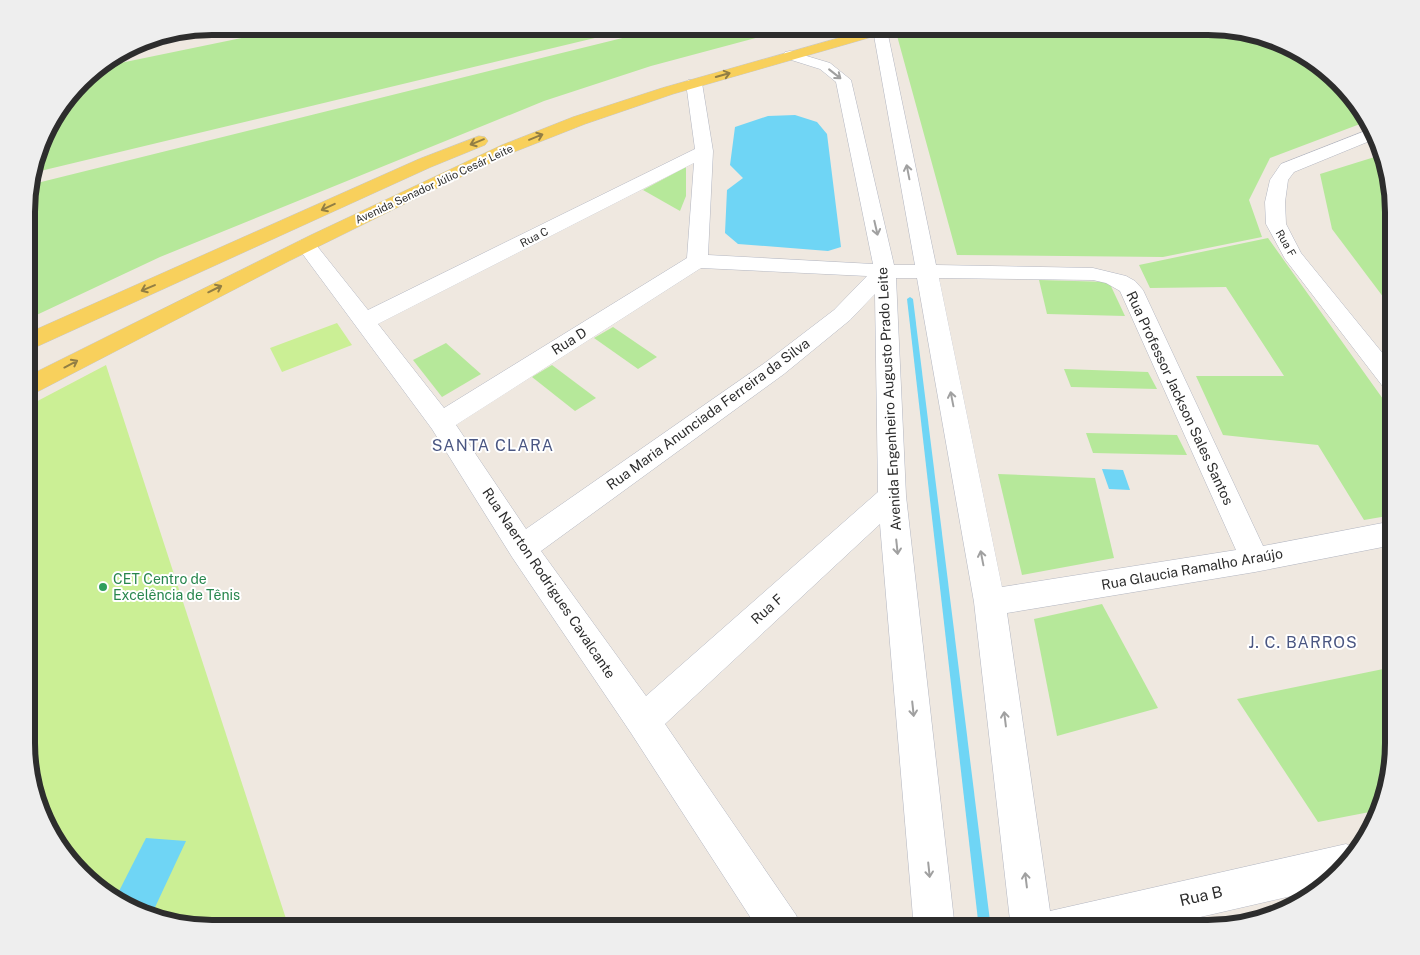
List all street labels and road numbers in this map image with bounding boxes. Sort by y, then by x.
street label: Avenida Senador Júlio Cesár Leite [353,142,515,226]
street label: Rua C [518,225,550,249]
street label: Rua F [1274,227,1298,259]
street label: Avenida Engenheiro Augusto Prado Leite [874,267,904,531]
street label: Rua Professor Jackson Sales Santos [1123,289,1237,507]
street label: Rua D [549,324,589,358]
street label: Rua Maria Anunciada Ferreira da Silva [603,335,813,493]
street label: Rua Naerton Rodrigues Cavalcante [479,485,619,681]
street label: Rua Glaucia Ramalho Araújo [1100,545,1284,593]
street label: Rua F [748,591,786,627]
street label: Rua B [1178,882,1224,910]

